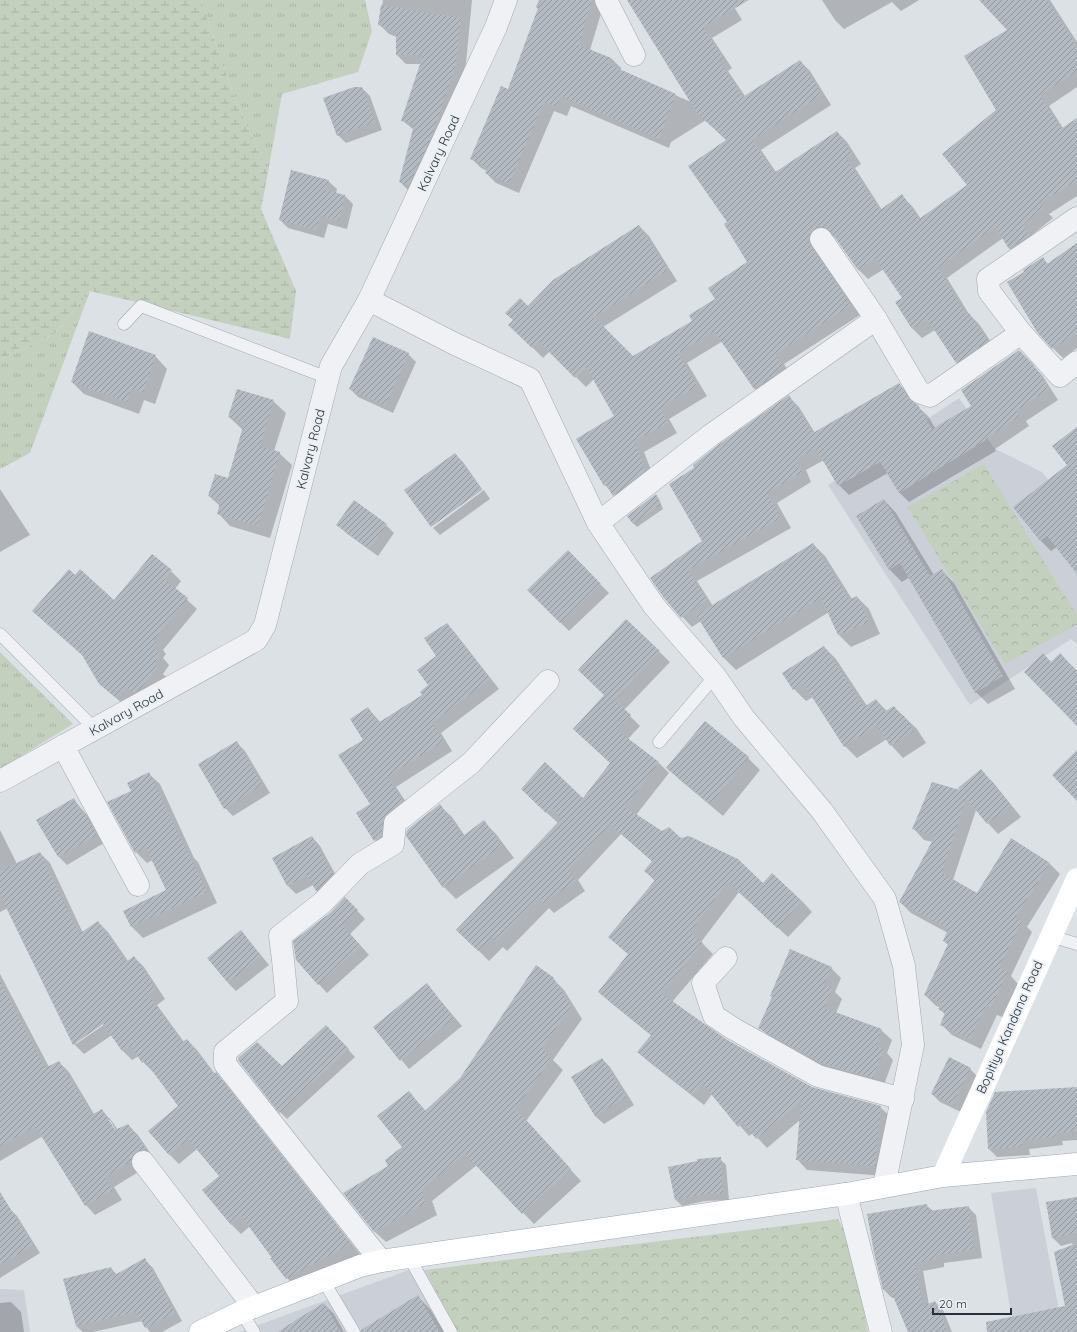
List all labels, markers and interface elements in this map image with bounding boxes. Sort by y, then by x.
street label: Kalvary Road [413,112,463,194]
street label: Kalvary Road [292,407,328,491]
street label: Kalvary Road [86,685,166,739]
street label: Bopitiya Kandana Road [972,958,1046,1096]
scale bar [933,1290,1011,1316]
text: 20 m [939,1296,967,1311]

